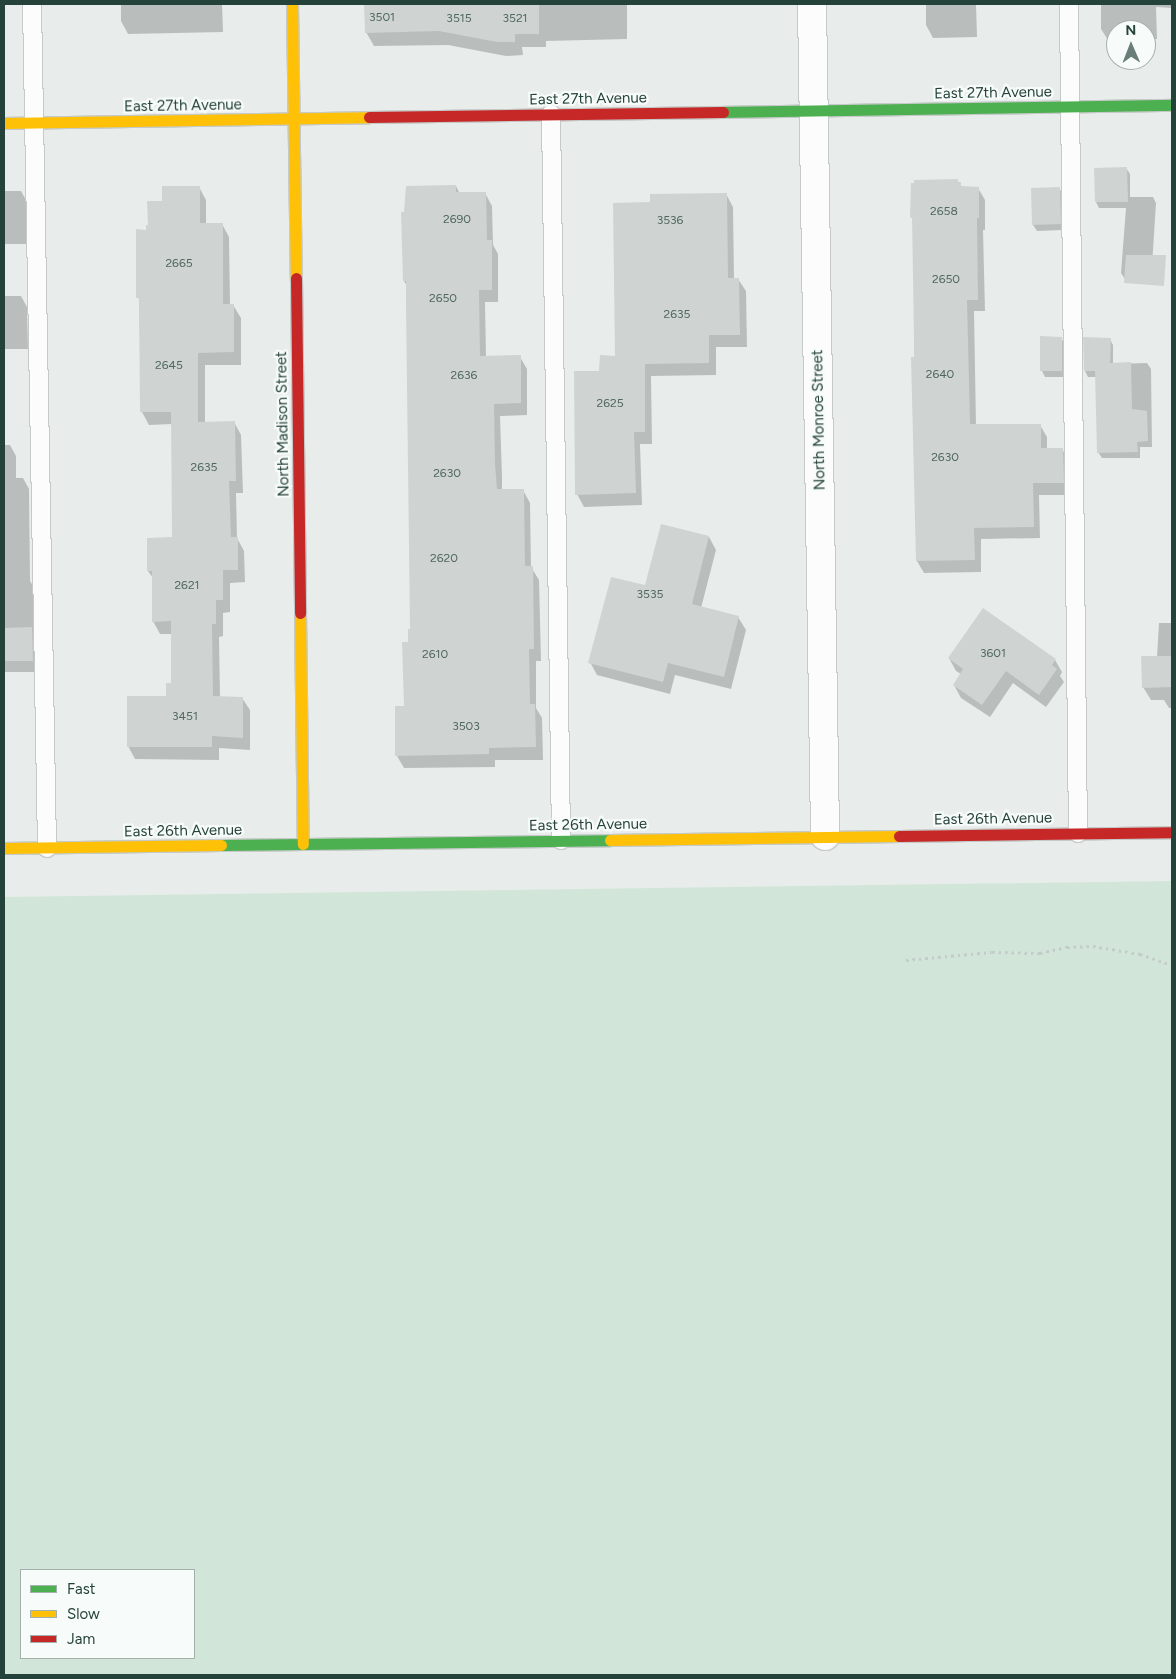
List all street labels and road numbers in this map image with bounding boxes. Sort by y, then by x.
street label: East 27th Avenue [934,83,1052,103]
street label: East 27th Avenue [529,89,647,109]
street label: East 27th Avenue [124,96,242,116]
street label: North Monroe Street [809,350,829,490]
street label: North Madison Street [273,351,293,497]
street label: East 26th Avenue [934,809,1052,829]
street label: East 26th Avenue [529,815,647,835]
street label: East 26th Avenue [124,821,242,841]

